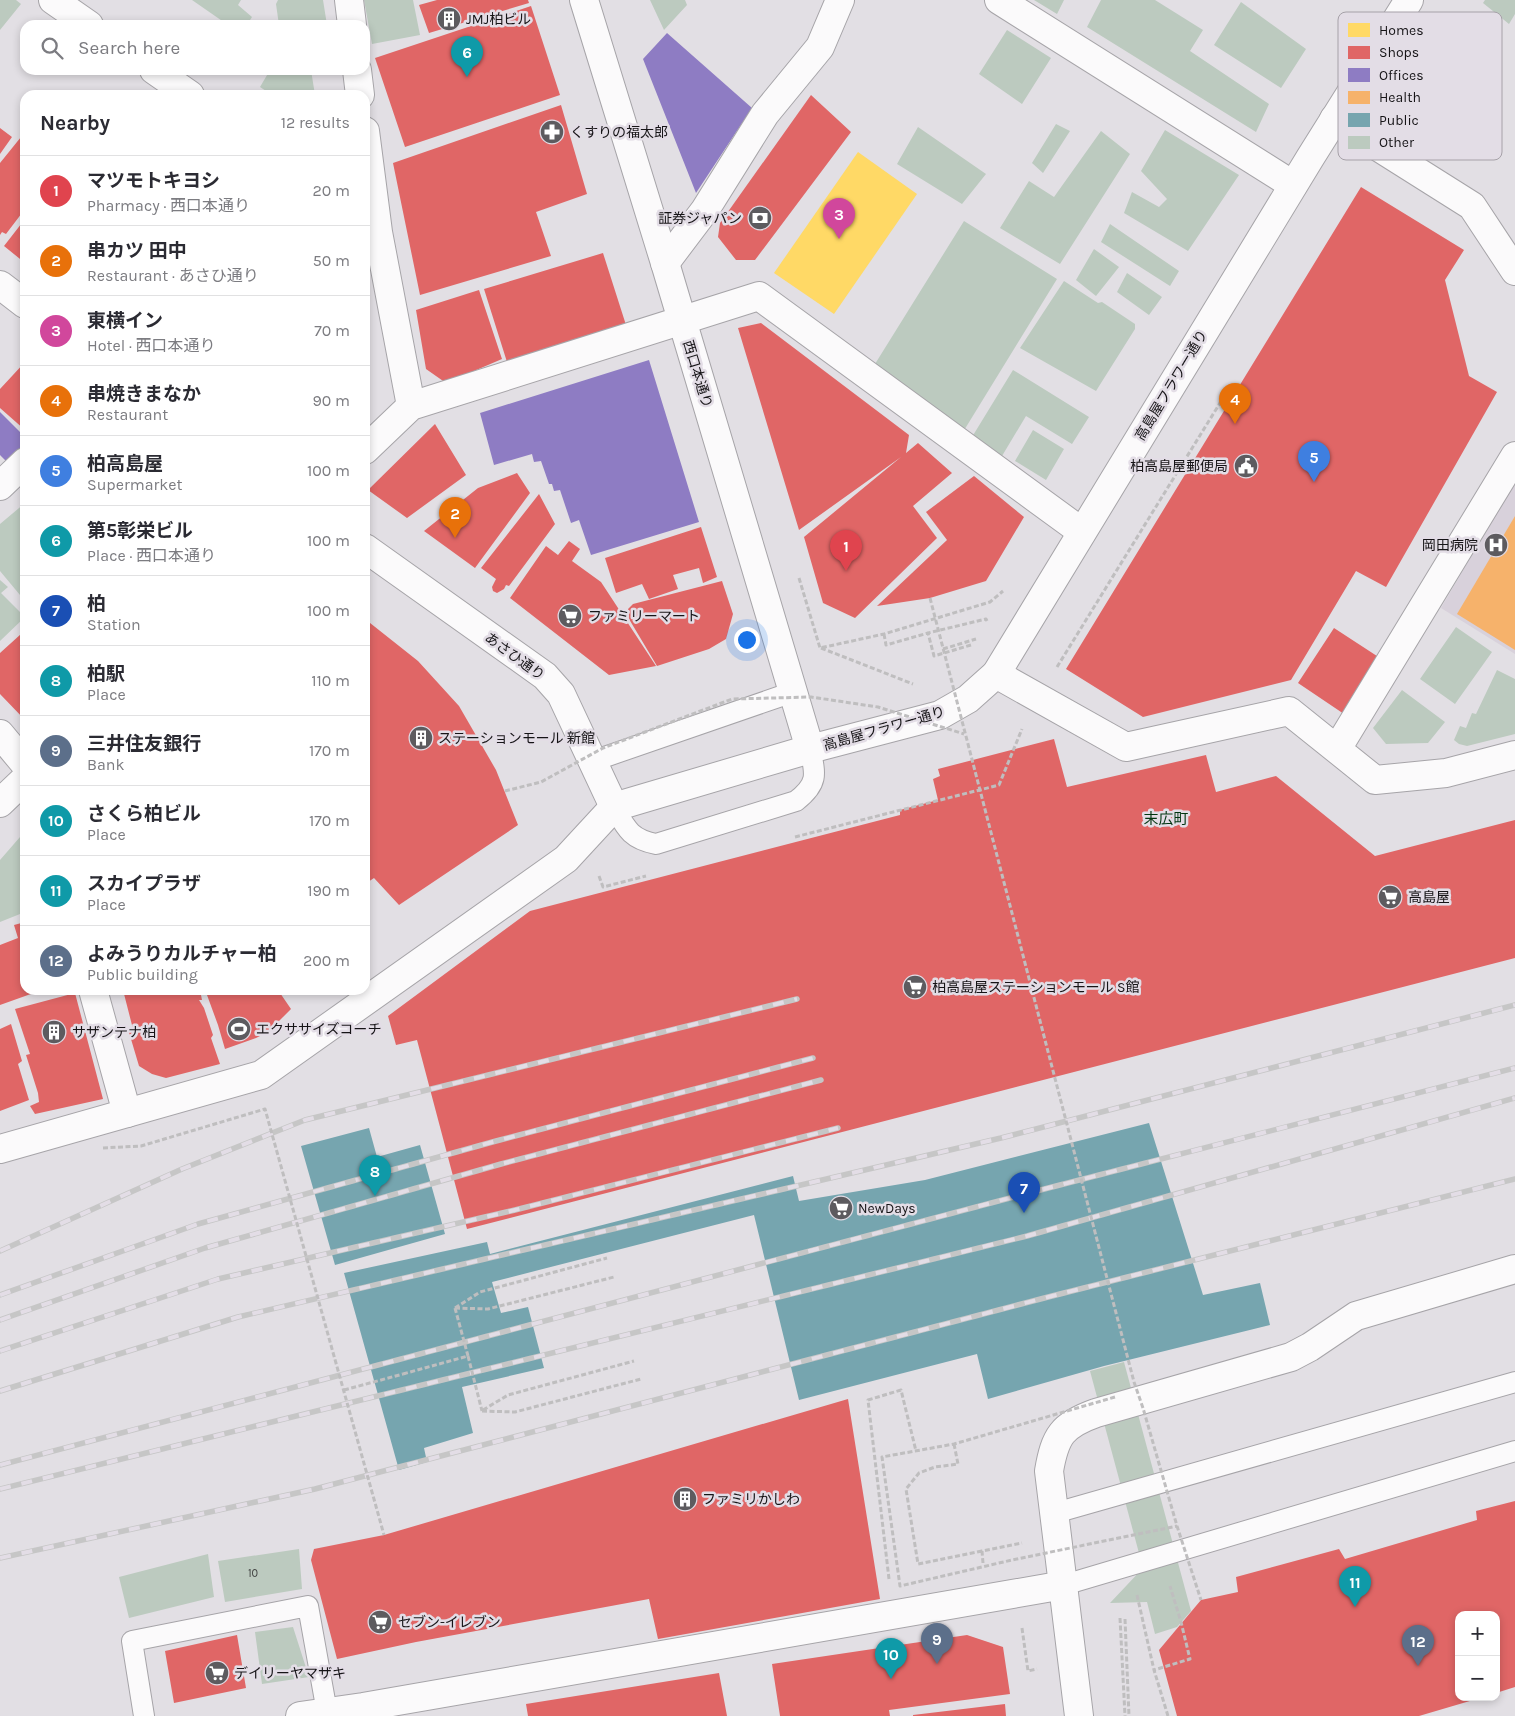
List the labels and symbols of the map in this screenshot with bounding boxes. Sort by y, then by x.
building icon: JMJ柏ビル [436,6,462,32]
place label: JMJ柏ビル [466,11,531,28]
legend [1338,12,1502,160]
text: Homes [1379,22,1424,39]
pin: 6 [451,36,483,77]
text: Shops [1379,44,1419,61]
text: Offices [1379,67,1424,84]
text: Health [1379,89,1421,106]
text: Public [1379,112,1419,129]
pharmacy icon: くすりの福太郎 [539,119,565,145]
place label: くすりの福太郎 [570,124,668,141]
text: Other [1379,134,1415,151]
pin: 3 [823,198,855,239]
bank icon: 証券ジャパン [747,205,773,231]
place label: 証券ジャパン [658,210,742,227]
street label: 高島屋フラワー通り [1132,327,1211,444]
street label: 西口本通り [679,338,716,410]
pin: 4 [1219,383,1251,424]
pin: 5 [1298,441,1330,482]
public building icon: 柏高島屋郵便局 [1233,453,1259,479]
place label: 柏高島屋郵便局 [1130,458,1228,475]
pin: 2 [439,497,471,538]
pin: 1 [830,530,862,571]
hospital icon: 岡田病院 [1483,532,1509,558]
place label: 岡田病院 [1422,537,1478,554]
supermarket icon: ファミリーマート [557,603,583,629]
place label: ファミリーマート [588,608,700,625]
your location [734,627,760,653]
street label: あさひ通り [481,629,548,684]
street label: 高島屋フラワー通り [821,703,947,754]
building icon: ステーションモール 新館 [408,725,434,751]
place label: ステーションモール 新館 [438,730,595,747]
district label: 末広町 [1143,810,1189,828]
supermarket icon: 高島屋 [1377,884,1403,910]
place label: 高島屋 [1408,889,1450,906]
supermarket icon: 柏高島屋ステーションモール S館 [902,974,928,1000]
place label: 柏高島屋ステーションモール S館 [932,979,1140,996]
sports icon: エクササイズコーチ [226,1016,252,1042]
building icon: サザンテナ柏 [41,1019,67,1045]
place label: エクササイズコーチ [256,1021,382,1038]
place label: サザンテナ柏 [72,1024,156,1041]
pin: 8 [359,1155,391,1196]
pin: 7 [1008,1172,1040,1213]
supermarket icon: NewDays [828,1195,854,1221]
place label: NewDays [858,1200,916,1217]
building icon: ファミリかしわ [672,1486,698,1512]
place label: ファミリかしわ [702,1491,800,1508]
pin: 11 [1339,1566,1371,1607]
house number: 10 [248,1567,258,1580]
supermarket icon: セブン-イレブン [367,1609,393,1635]
place label: セブン-イレブン [398,1614,501,1631]
pin: 9 [921,1623,953,1664]
pin: 12 [1402,1625,1434,1666]
pin: 10 [875,1638,907,1679]
supermarket icon: デイリーヤマザキ [204,1660,230,1686]
place label: デイリーヤマザキ [234,1665,346,1682]

